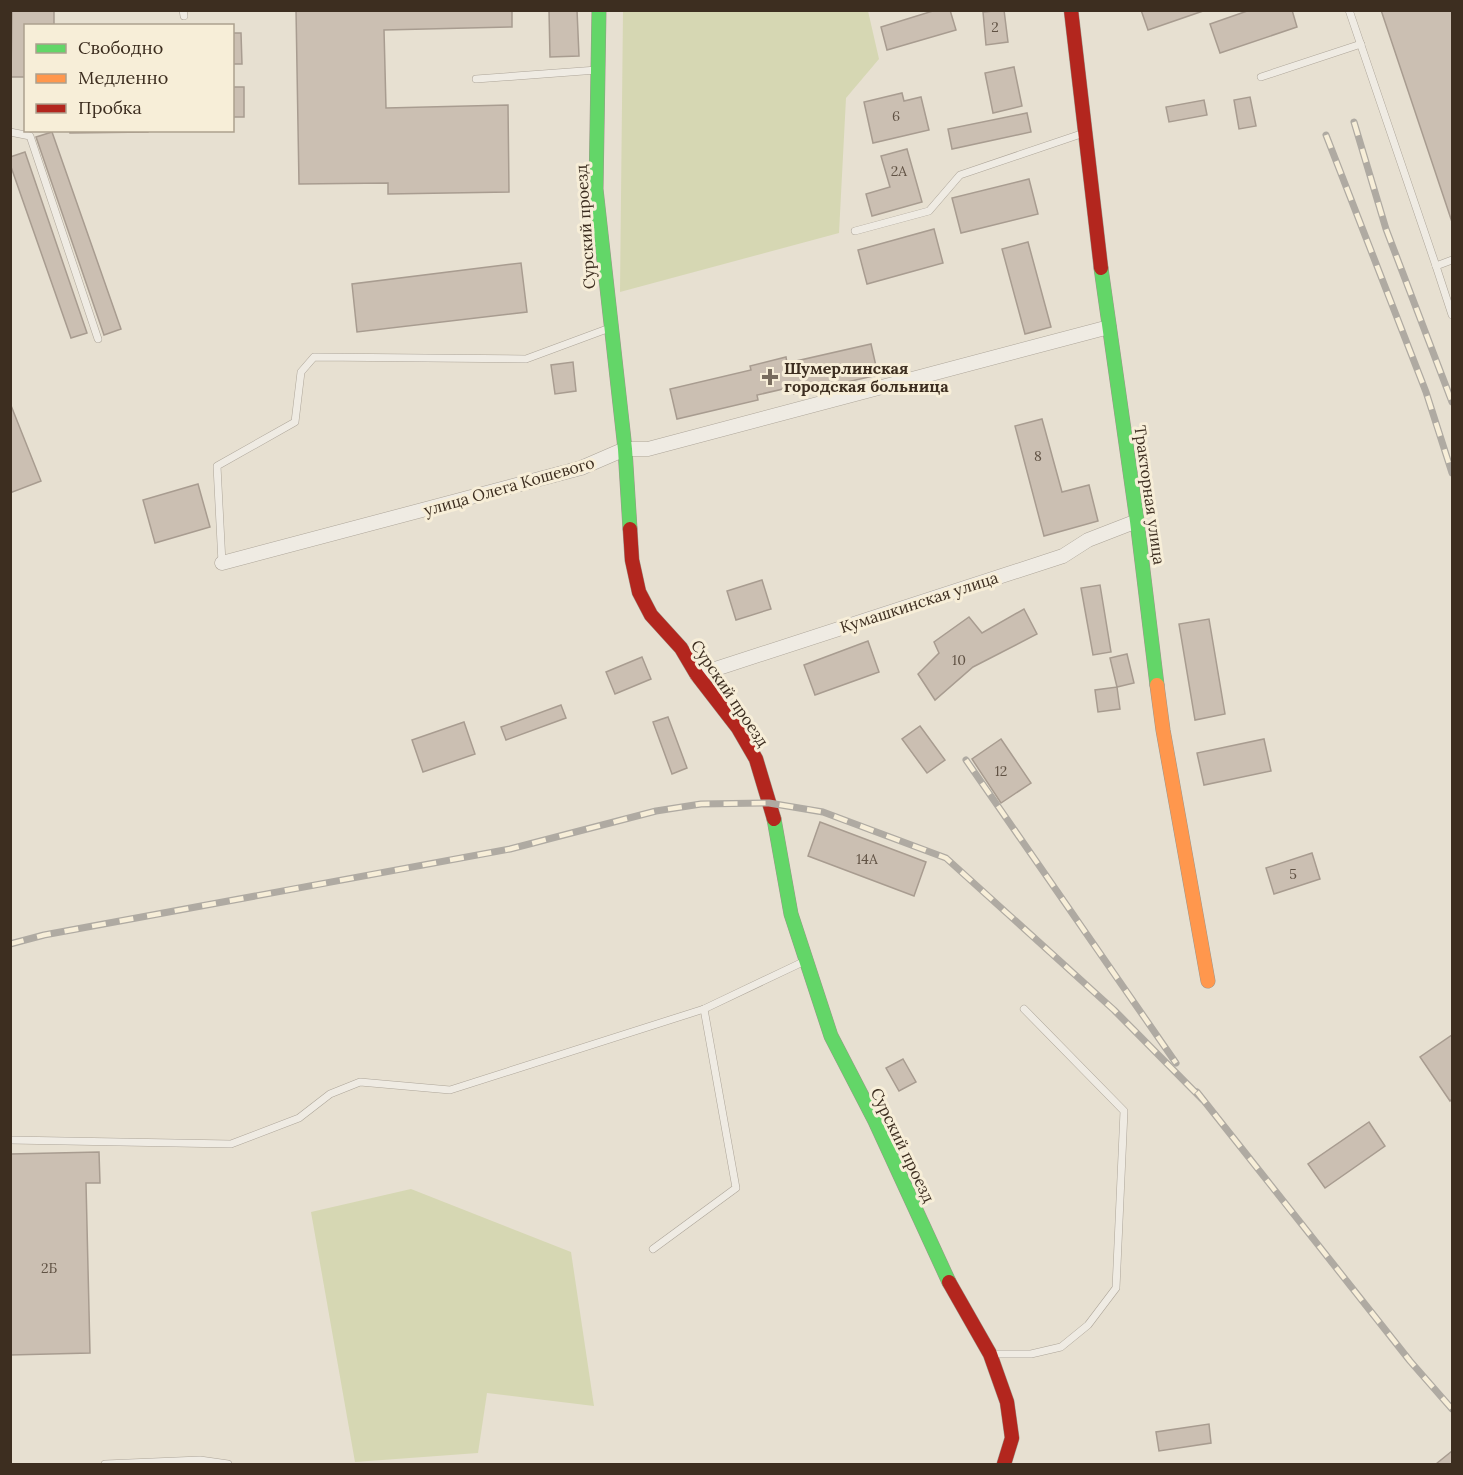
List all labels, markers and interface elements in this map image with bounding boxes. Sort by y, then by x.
house number: 2 [991,18,999,36]
legend [24,24,234,132]
text: Свободно [78,36,163,59]
text: Медленно [78,66,168,89]
text: Пробка [78,96,142,119]
house number: 6 [892,107,900,125]
house number: 2А [891,162,907,180]
street label: Сурский проезд [571,164,599,290]
place label: Шумерлинская городская больница [784,358,949,396]
marker: Шумерлинская городская больница [761,368,779,386]
street label: Тракторная улица [1130,424,1170,566]
house number: 8 [1034,447,1042,465]
street label: улица Олега Кошевого [421,452,597,520]
street label: Кумашкинская улица [837,567,1001,637]
street label: Сурский проезд [687,636,773,751]
house number: 10 [952,651,966,669]
house number: 12 [995,762,1007,780]
house number: 14А [856,850,878,868]
house number: 5 [1289,865,1297,883]
street label: Сурский проезд [867,1085,940,1206]
house number: 2Б [41,1259,57,1277]

